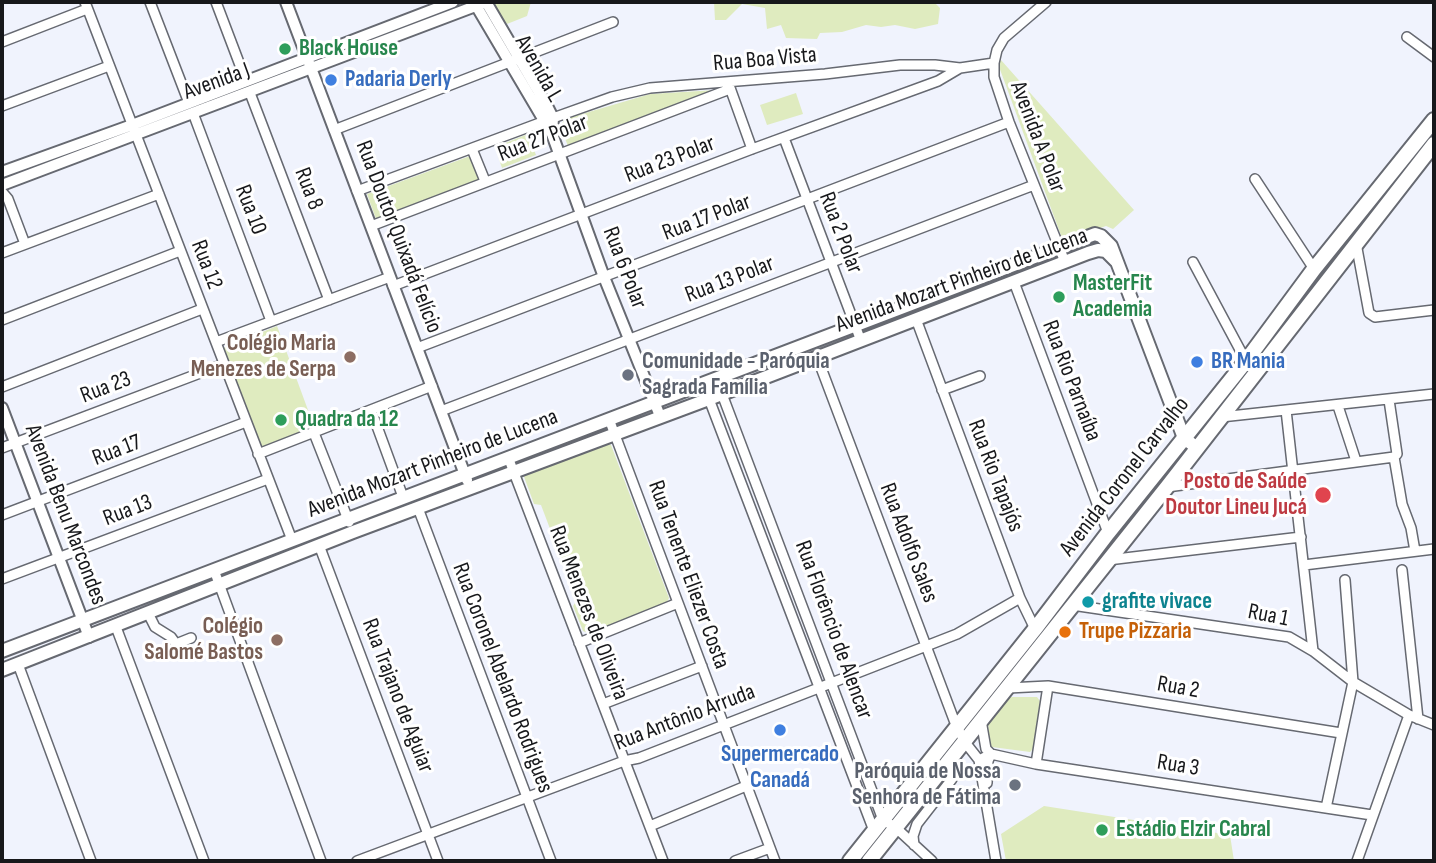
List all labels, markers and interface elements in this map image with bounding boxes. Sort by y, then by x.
street label: Avenida L [508,31,568,107]
place label: Black House [299,35,398,63]
marker: Black House [277,41,293,57]
street label: Rua Boa Vista [712,42,818,78]
street label: Avenida J [180,57,254,107]
place label: Padaria Derly [345,66,452,94]
marker: Padaria Derly [323,72,339,88]
street label: Avenida A Polar [1003,78,1071,196]
street label: Rua 27 Polar [494,109,592,169]
street label: Rua 23 Polar [621,130,719,190]
street label: Rua Doutor Quixadá Felício [349,137,447,337]
street label: Rua 8 [287,164,329,214]
street label: Rua 10 [228,181,272,239]
street label: Rua 2 Polar [812,188,868,278]
street label: Rua 17 Polar [659,189,755,247]
street label: Rua 6 Polar [596,223,652,313]
street label: Avenida Mozart Pinheiro de Lucena [832,223,1092,339]
street label: Rua 12 [184,236,228,294]
street label: Rua 13 Polar [682,250,778,310]
place label: MasterFit Academia [1073,270,1152,324]
marker: MasterFit Academia [1051,289,1067,305]
street label: Rua Rio Parnaíba [1035,317,1107,445]
place label: Colégio Maria Menezes de Serpa [191,330,336,384]
place label: Comunidade - Paróquia Sagrada Família [642,348,830,402]
place label: BR Mania [1211,348,1285,376]
marker: Colégio Maria Menezes de Serpa [342,349,358,365]
marker: BR Mania [1189,354,1205,370]
street label: Rua 23 [77,366,135,410]
marker: Comunidade - Paróquia Sagrada Família [620,367,636,383]
street label: Avenida Coronel Carvalho [1054,392,1196,562]
street label: Avenida Mozart Pinheiro de Lucena [304,403,562,525]
place label: Quadra da 12 [295,406,399,434]
marker: Quadra da 12 [273,412,289,428]
street label: Rua Rio Tapajós [961,416,1029,536]
street label: Avenida Benu Marcondes [18,421,112,609]
street label: Rua 17 [89,429,145,473]
place label: Posto de Saúde Doutor Lineu Jucá [1165,468,1307,522]
street label: Rua Tenente Eliezer Costa [641,477,735,673]
street label: Rua Adolfo Sales [873,479,943,607]
marker: Posto de Saúde Doutor Lineu Jucá [1313,485,1333,505]
street label: Rua 13 [100,489,156,533]
street label: Rua Menezes de Oliveira [542,522,634,704]
street label: Rua Florêncio de Alencar [788,537,878,723]
street label: Rua Coronel Abelardo Rodrigues [445,559,559,797]
place label: grafite vivace [1102,588,1212,616]
marker: grafite vivace [1080,594,1096,610]
street label: Rua 1 [1245,599,1291,633]
place label: Colégio Salomé Bastos [144,613,263,667]
street label: Rua Trajano de Aguiar [355,615,439,777]
place label: Trupe Pizzaria [1079,618,1192,646]
marker: Trupe Pizzaria [1057,624,1073,640]
marker: Colégio Salomé Bastos [269,632,285,648]
street label: Rua 2 [1155,671,1201,705]
street label: Rua Antônio Arruda [611,679,759,757]
marker: Supermercado Canadá [772,722,788,738]
place label: Supermercado Canadá [721,741,839,795]
street label: Rua 3 [1155,749,1201,783]
place label: Paróquia de Nossa Senhora de Fátima [852,758,1001,812]
marker: Paróquia de Nossa Senhora de Fátima [1007,777,1023,793]
place label: Estádio Elzir Cabral [1116,816,1271,844]
marker: Estádio Elzir Cabral [1094,822,1110,838]

